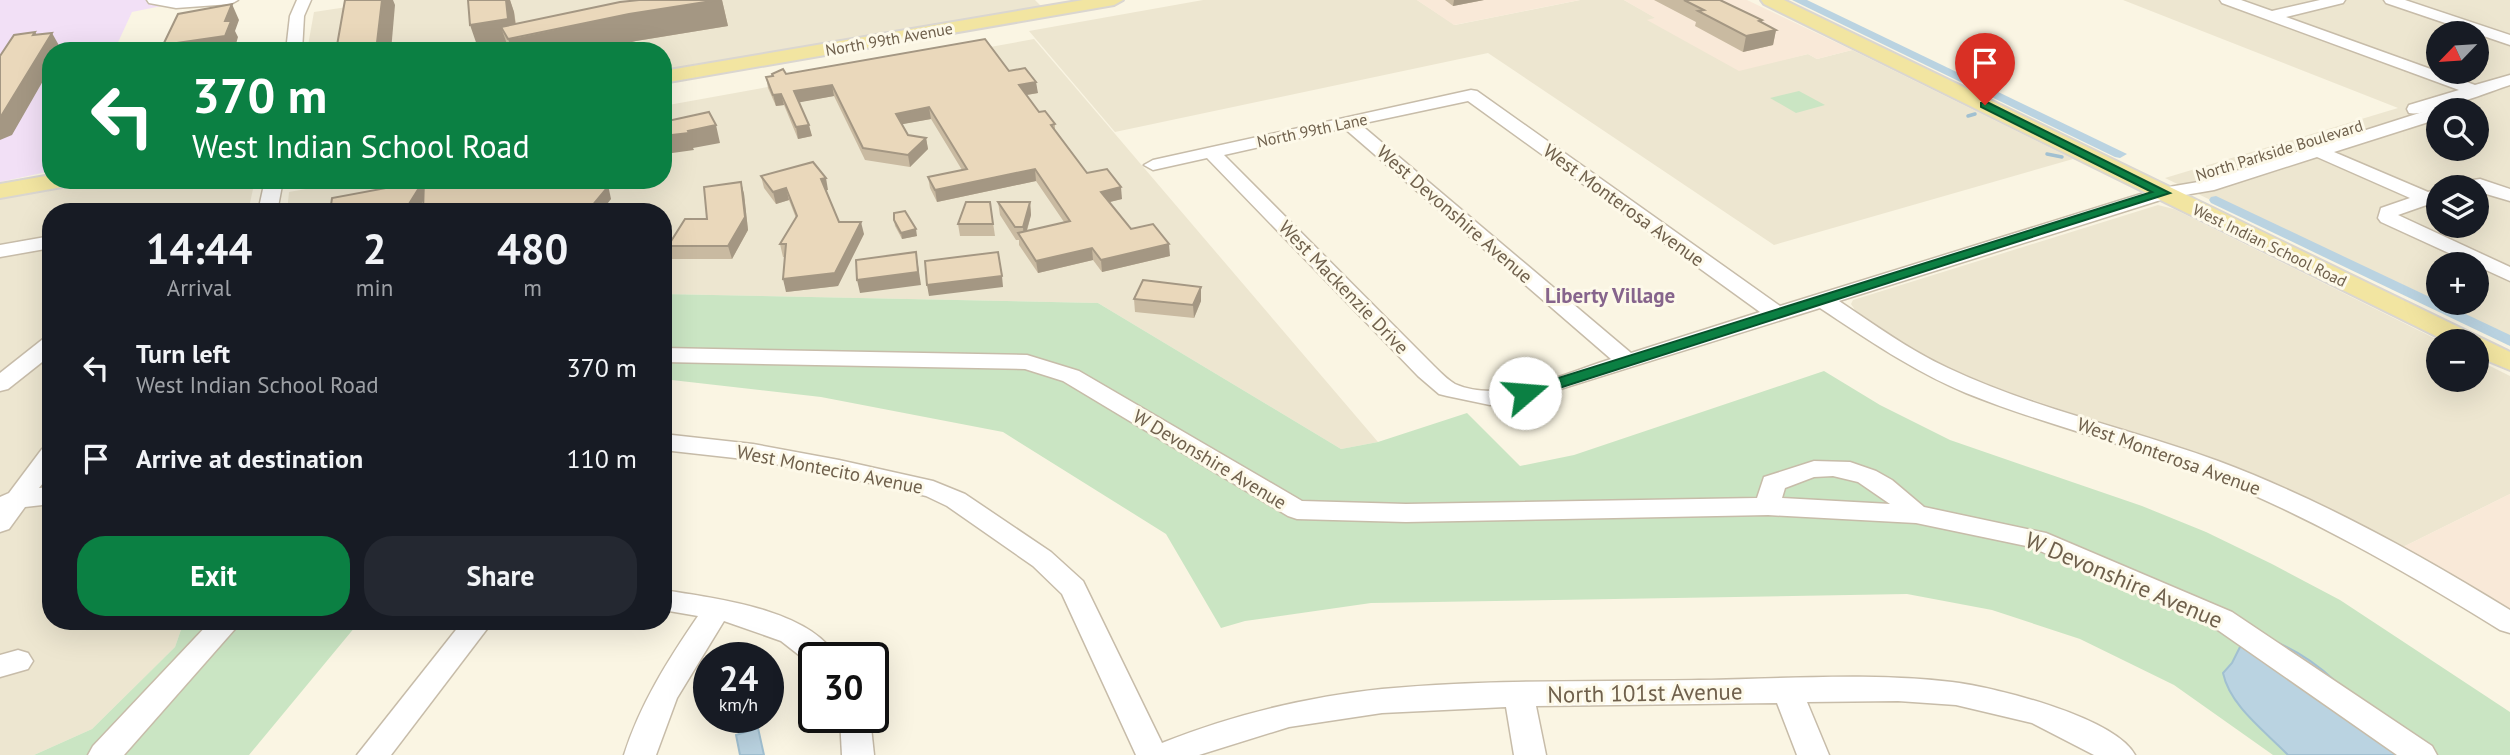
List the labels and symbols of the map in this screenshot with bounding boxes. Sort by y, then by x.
street label: North 99th Avenue [824,18,954,60]
north arrow [2426,21,2488,84]
pin [1955,33,2015,105]
street label: North 99th Lane [1255,109,1369,151]
street label: North Parkside Boulevard [2193,115,2365,185]
street label: West Monterosa Avenue [1539,138,1709,272]
street label: West Devonshire Avenue [1372,140,1538,288]
street label: West Indian School Road [2190,199,2350,291]
street label: West Mackenzie Drive [1274,215,1414,359]
district label: Liberty Village [1545,282,1675,309]
position arrow [1488,356,1562,430]
street label: W Devonshire Avenue [1129,404,1291,514]
street label: West Monterosa Avenue [2074,412,2264,500]
street label: West Montecito Avenue [735,439,925,499]
street label: W Devonshire Avenue [2021,525,2227,634]
speed limit sign: 30 [798,642,889,733]
street label: North 101st Avenue [1547,676,1743,709]

